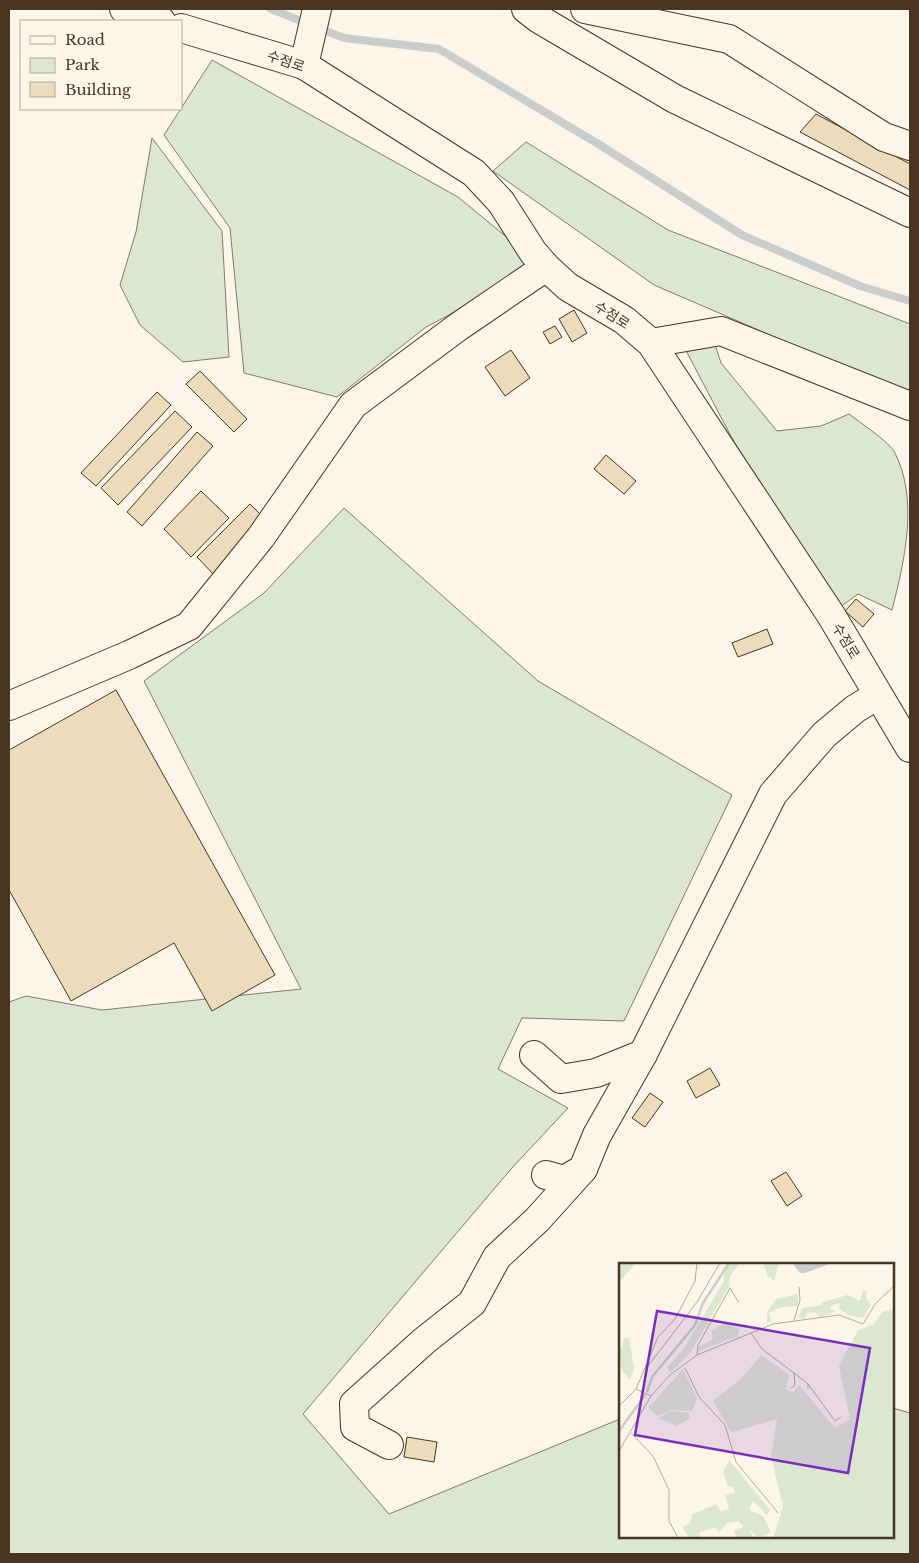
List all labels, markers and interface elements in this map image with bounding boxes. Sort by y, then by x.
legend [20,20,182,110]
text: Road [65,30,105,49]
street label: 수점로 [265,46,307,76]
text: Park [65,55,101,74]
text: Building [65,80,132,99]
street label: 수점로 [591,297,633,333]
street label: 수점로 [828,620,864,662]
inset map [619,1263,894,1538]

